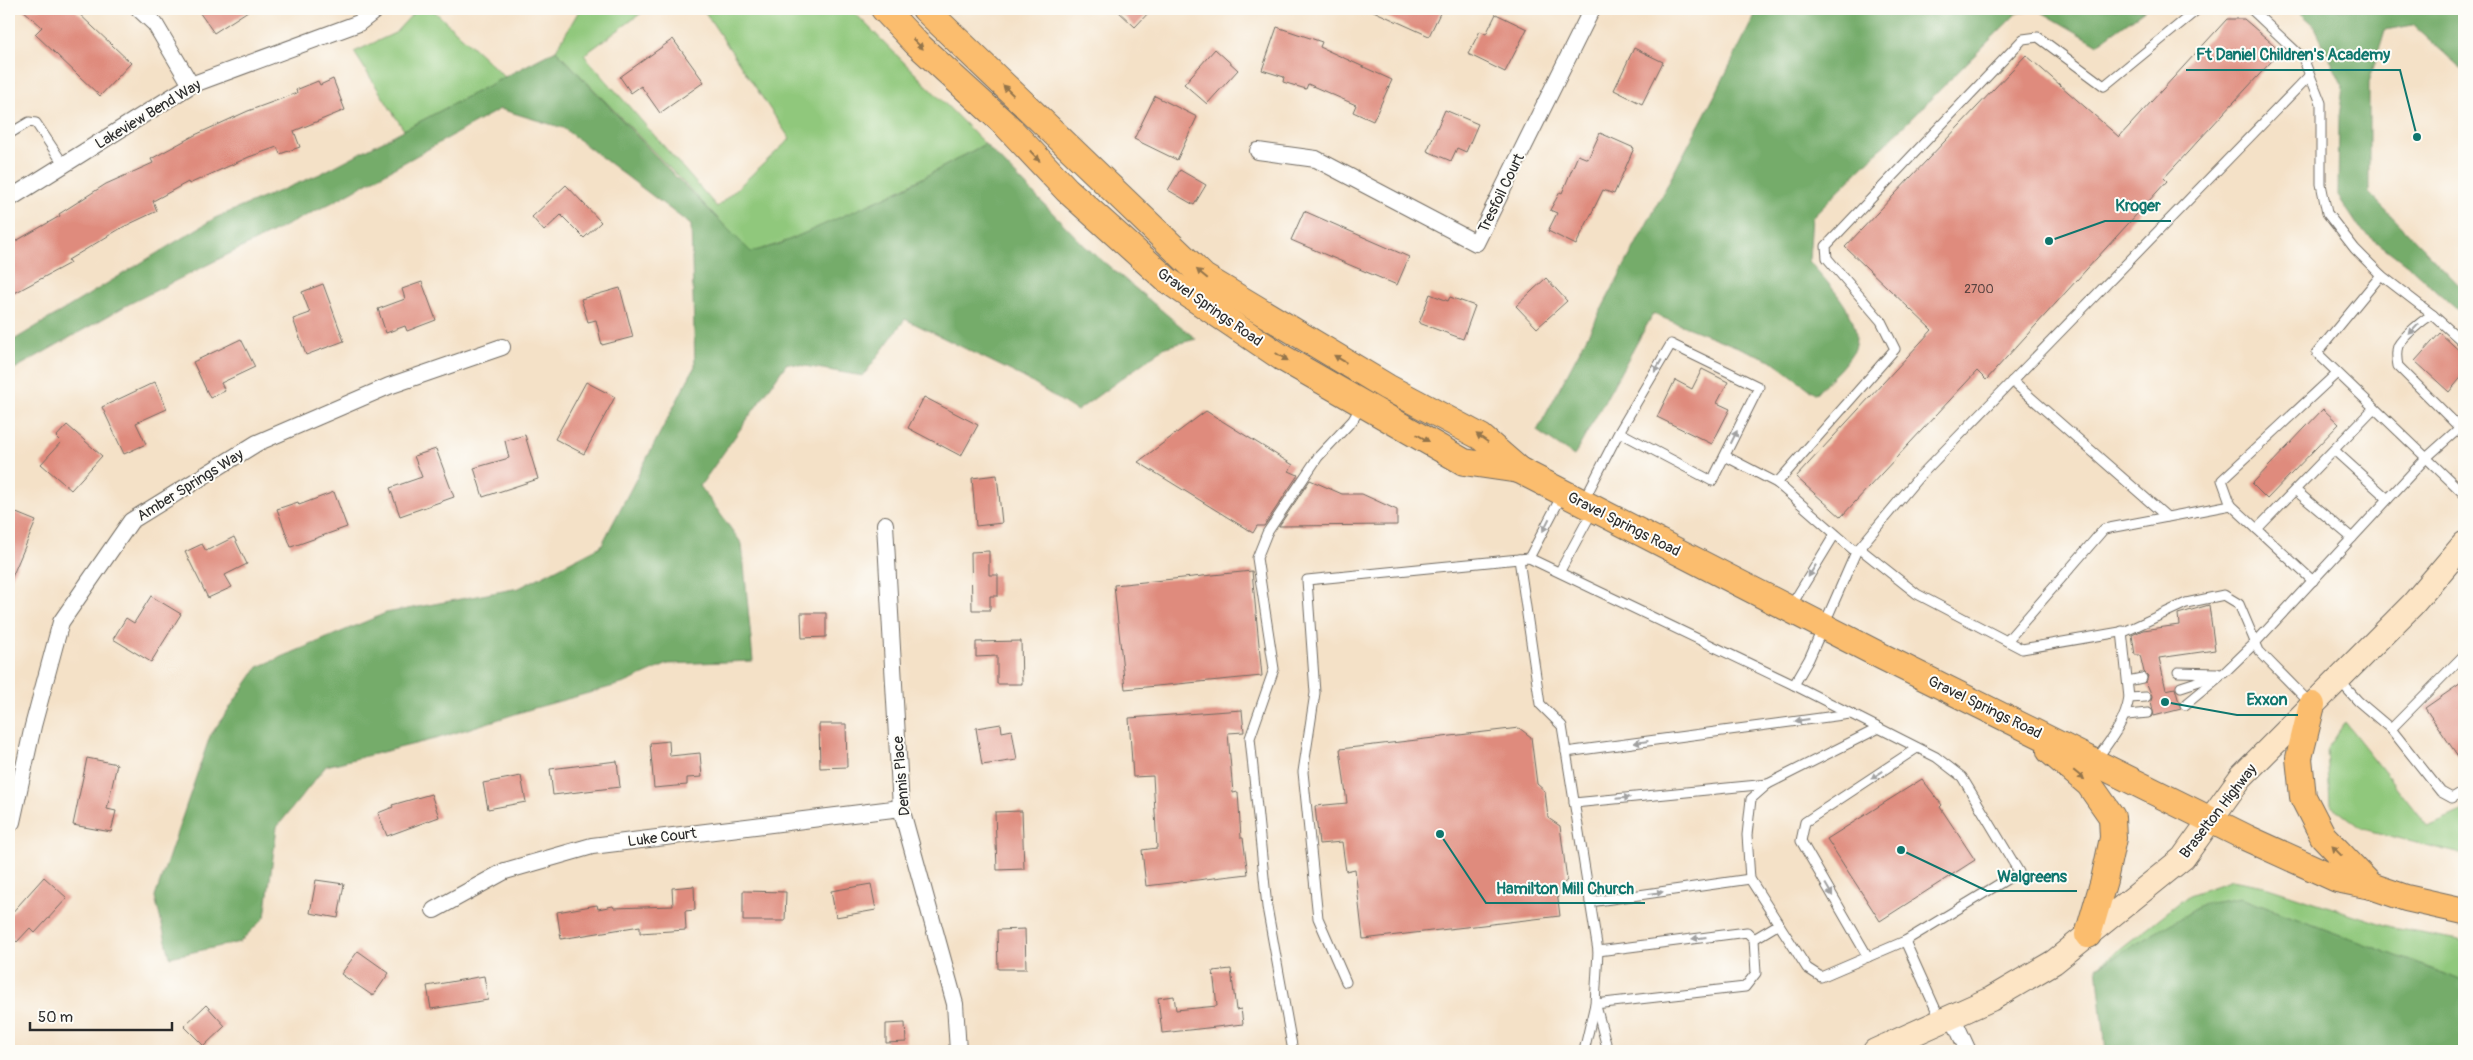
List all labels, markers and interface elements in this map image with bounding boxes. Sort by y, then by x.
one-way arrow [912,38,924,50]
callout: Ft Daniel Children's Academy [2186,39,2400,70]
text: Ft Daniel Children's Academy [2196,45,2390,65]
street label: Lakeview Bend Way [92,75,205,154]
one-way arrow [1003,84,1015,96]
one-way arrow [1030,149,1041,162]
street label: Tresfoil Court [1474,150,1529,236]
callout: Kroger [2105,190,2171,221]
text: Kroger [2115,196,2161,216]
street label: Gravel Springs Road [1153,264,1266,351]
one-way arrow [1195,269,1208,280]
house number: 2700 [1964,282,1994,297]
one-way arrow [2408,323,2420,335]
one-way arrow [1276,353,1289,362]
one-way arrow [1334,354,1347,363]
one-way arrow [1653,359,1662,373]
one-way arrow [1730,430,1738,445]
one-way arrow [1476,433,1489,444]
one-way arrow [1417,434,1430,443]
street label: Amber Springs Way [133,445,248,526]
street label: Gravel Springs Road [1564,488,1683,561]
one-way arrow [1542,518,1550,532]
one-way arrow [1808,565,1817,578]
street label: Gravel Springs Road [1925,672,2045,743]
callout: Exxon [2237,684,2298,715]
text: Exxon [2246,690,2288,710]
one-way arrow [1794,716,1810,724]
street label: Dennis Place [888,735,914,817]
one-way arrow [1633,738,1649,746]
street label: Braselton Highway [2176,760,2262,862]
one-way arrow [1870,770,1883,779]
one-way arrow [2072,770,2085,781]
one-way arrow [1615,794,1631,802]
street label: Luke Court [627,824,698,851]
one-way arrow [2331,845,2343,857]
callout: Walgreens [1987,860,2077,891]
text: Walgreens [1997,867,2068,887]
callout: Hamilton Mill Church [1486,872,1645,903]
text: Hamilton Mill Church [1496,879,1635,899]
one-way arrow [1825,884,1834,897]
one-way arrow [1648,889,1664,897]
one-way arrow [1690,934,1706,942]
scale bar [30,1000,172,1032]
text: 50 m [38,1008,73,1027]

